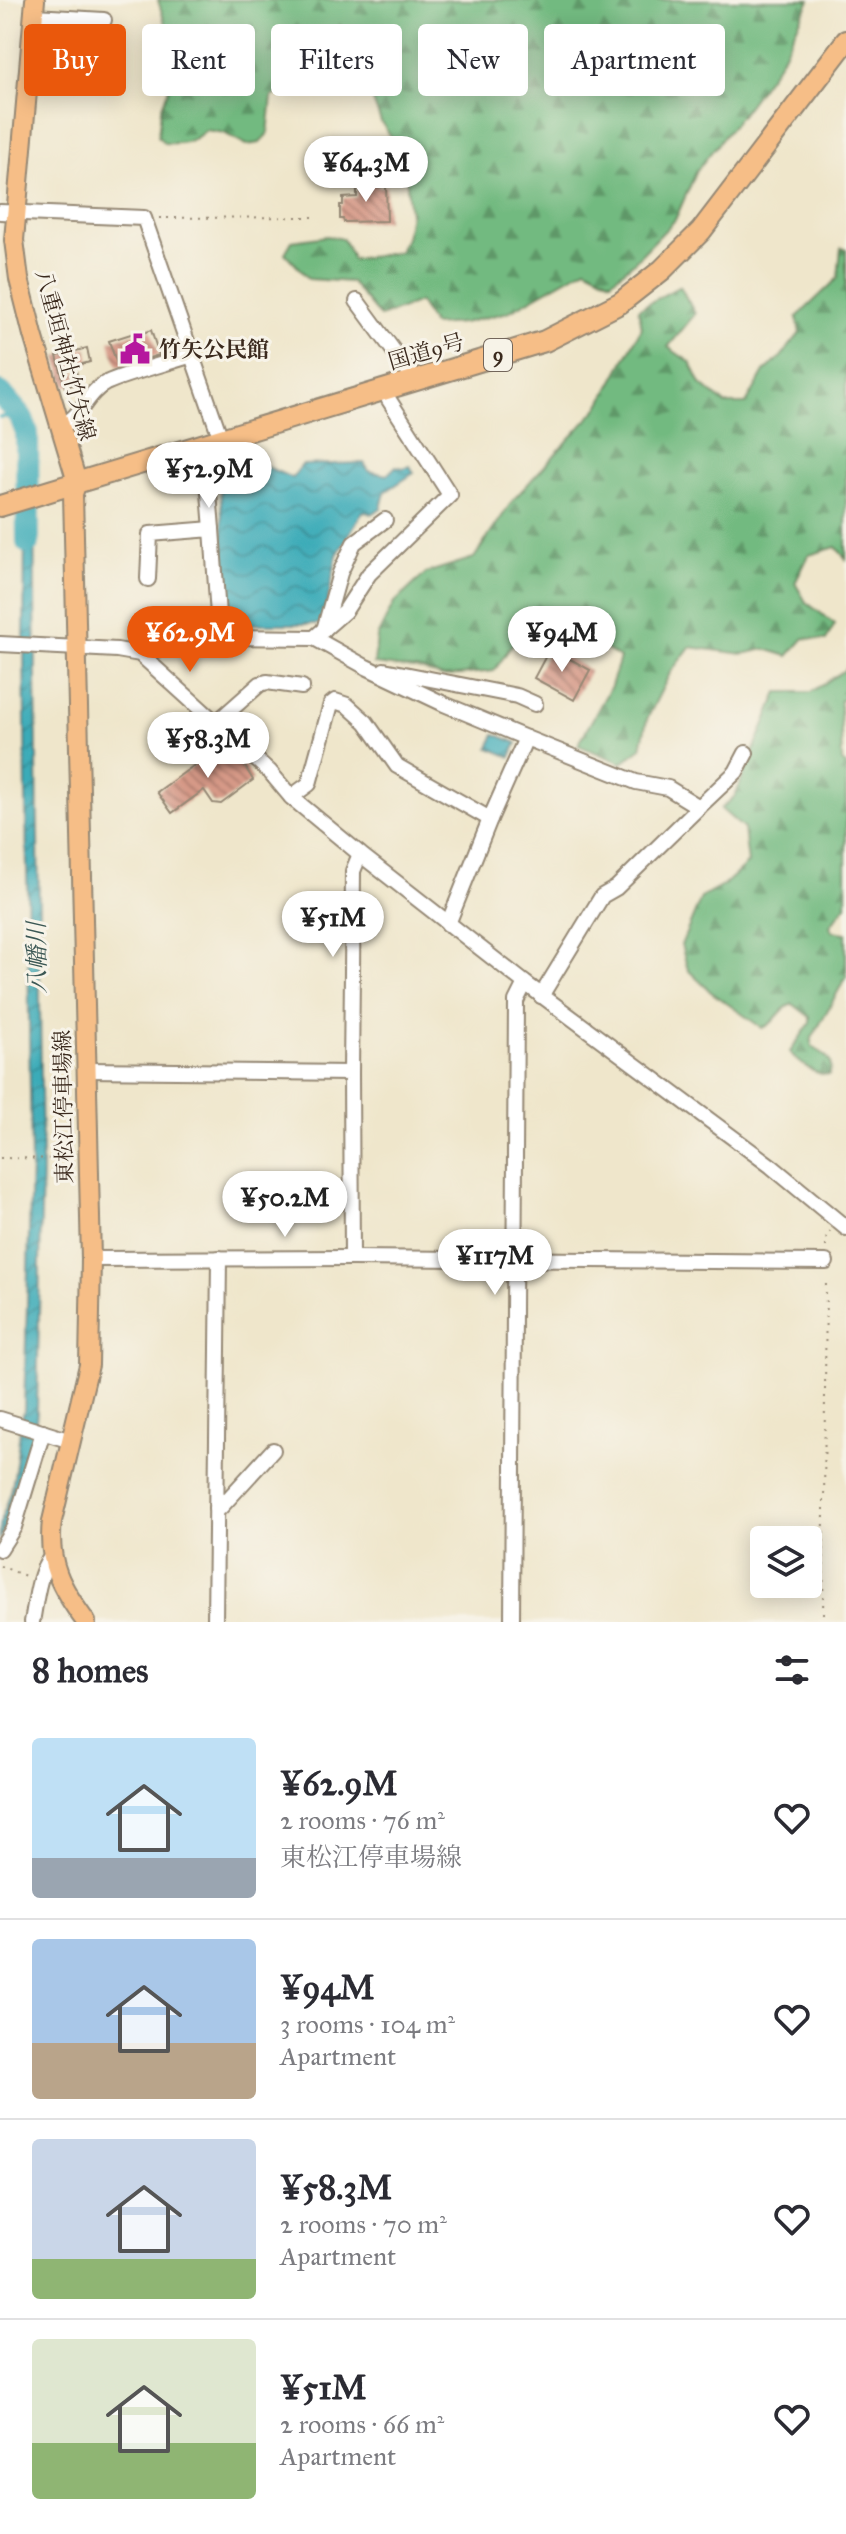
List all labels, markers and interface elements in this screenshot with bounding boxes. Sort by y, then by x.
chip: Buy [24,24,126,96]
chip: Rent [142,24,255,96]
chip: Filters [271,24,402,96]
chip: New [418,24,528,96]
chip: Apartment [544,24,725,96]
pin: ¥64.3M [301,136,431,204]
text: ¥64.3M [322,146,410,178]
street label: 八重垣神社竹矢線 [30,267,101,444]
street label: 国道9号 [385,328,467,375]
public building icon: 竹矢公民館 [118,332,152,366]
place label: 竹矢公民館 [159,336,269,363]
road number: 9 [484,339,512,371]
pin: ¥52.9M [144,442,274,510]
text: ¥52.9M [165,452,253,484]
pin: ¥62.9M [125,606,255,674]
pin: ¥94M [515,606,609,674]
text: ¥62.9M [145,616,235,648]
text: ¥94M [526,616,598,648]
pin: ¥58.3M [143,712,273,780]
text: ¥58.3M [165,722,251,754]
pin: ¥51M [286,891,380,959]
text: ¥51M [300,901,366,933]
water label: 八幡川 [21,919,53,994]
street label: 東松江停車場線 [49,1030,78,1184]
pin: ¥50.2M [220,1171,350,1239]
text: ¥50.2M [240,1181,330,1213]
pin: ¥117M [439,1229,551,1297]
text: ¥117M [456,1239,534,1271]
map controls [750,1526,822,1598]
button: layers [750,1526,822,1598]
icon: filters [770,1648,814,1692]
text: 8 homes [32,1650,148,1691]
text: ¥62.9M [280,1763,398,1804]
icon: home [96,1770,192,1866]
icon: heart [770,1796,814,1840]
text: 2 rooms · 76 m² [280,1804,445,1836]
text: 東松江停車場線 [280,1841,462,1873]
text: ¥94M [280,1967,375,2008]
icon: home [96,1971,192,2067]
icon: heart [770,1997,814,2041]
text: 3 rooms · 104 m² [280,2008,455,2040]
text: Apartment [280,2040,396,2072]
text: ¥58.3M [280,2167,392,2208]
icon: home [96,2171,192,2267]
icon: heart [770,2197,814,2241]
text: 2 rooms · 70 m² [280,2208,447,2240]
text: Apartment [280,2240,396,2272]
text: ¥51M [280,2367,367,2408]
icon: home [96,2371,192,2467]
icon: heart [770,2397,814,2441]
text: 2 rooms · 66 m² [280,2408,444,2440]
text: Apartment [280,2440,396,2472]

